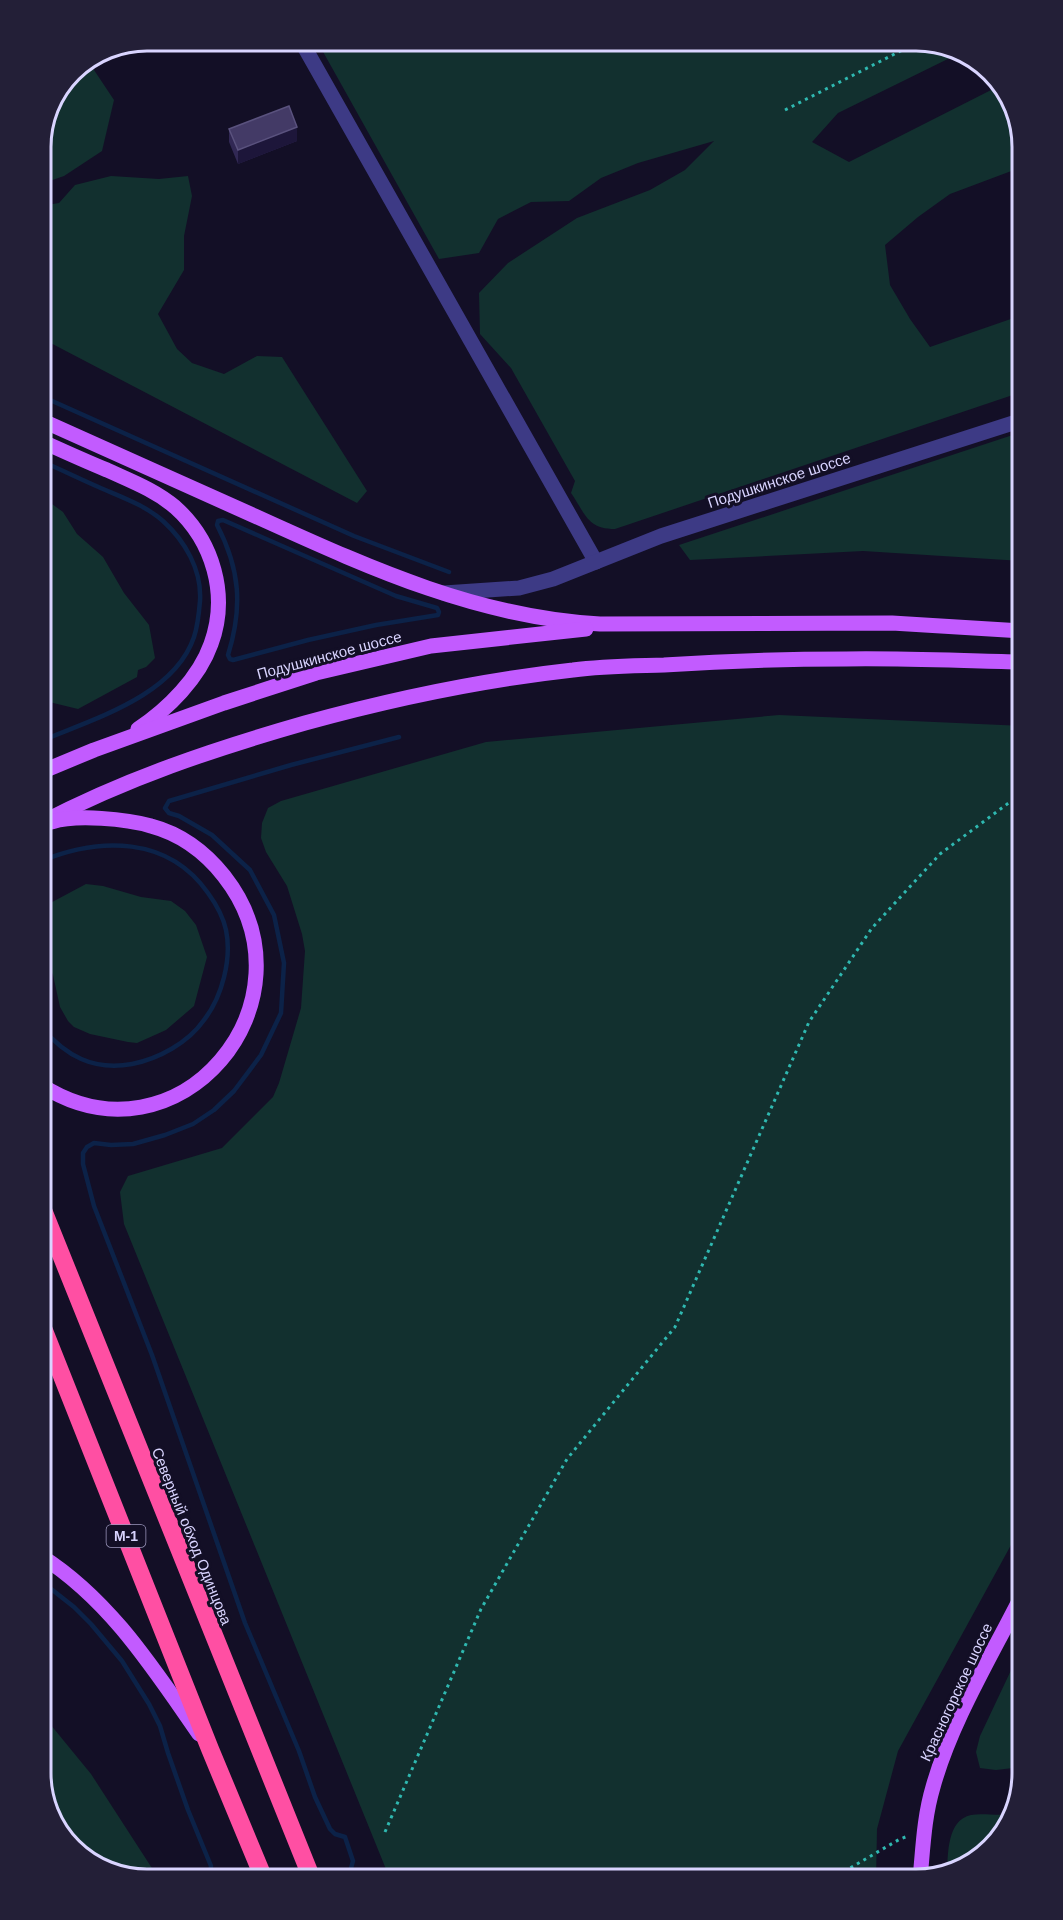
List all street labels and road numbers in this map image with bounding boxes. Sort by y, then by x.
street label: Подушкинское шоссе [705,449,853,511]
street label: Подушкинское шоссе [255,627,403,683]
street label: Северный обход Одинцова [149,1445,236,1628]
road number: М-1 [106,1525,146,1547]
street label: Красногорское шоссе [917,1620,995,1764]

